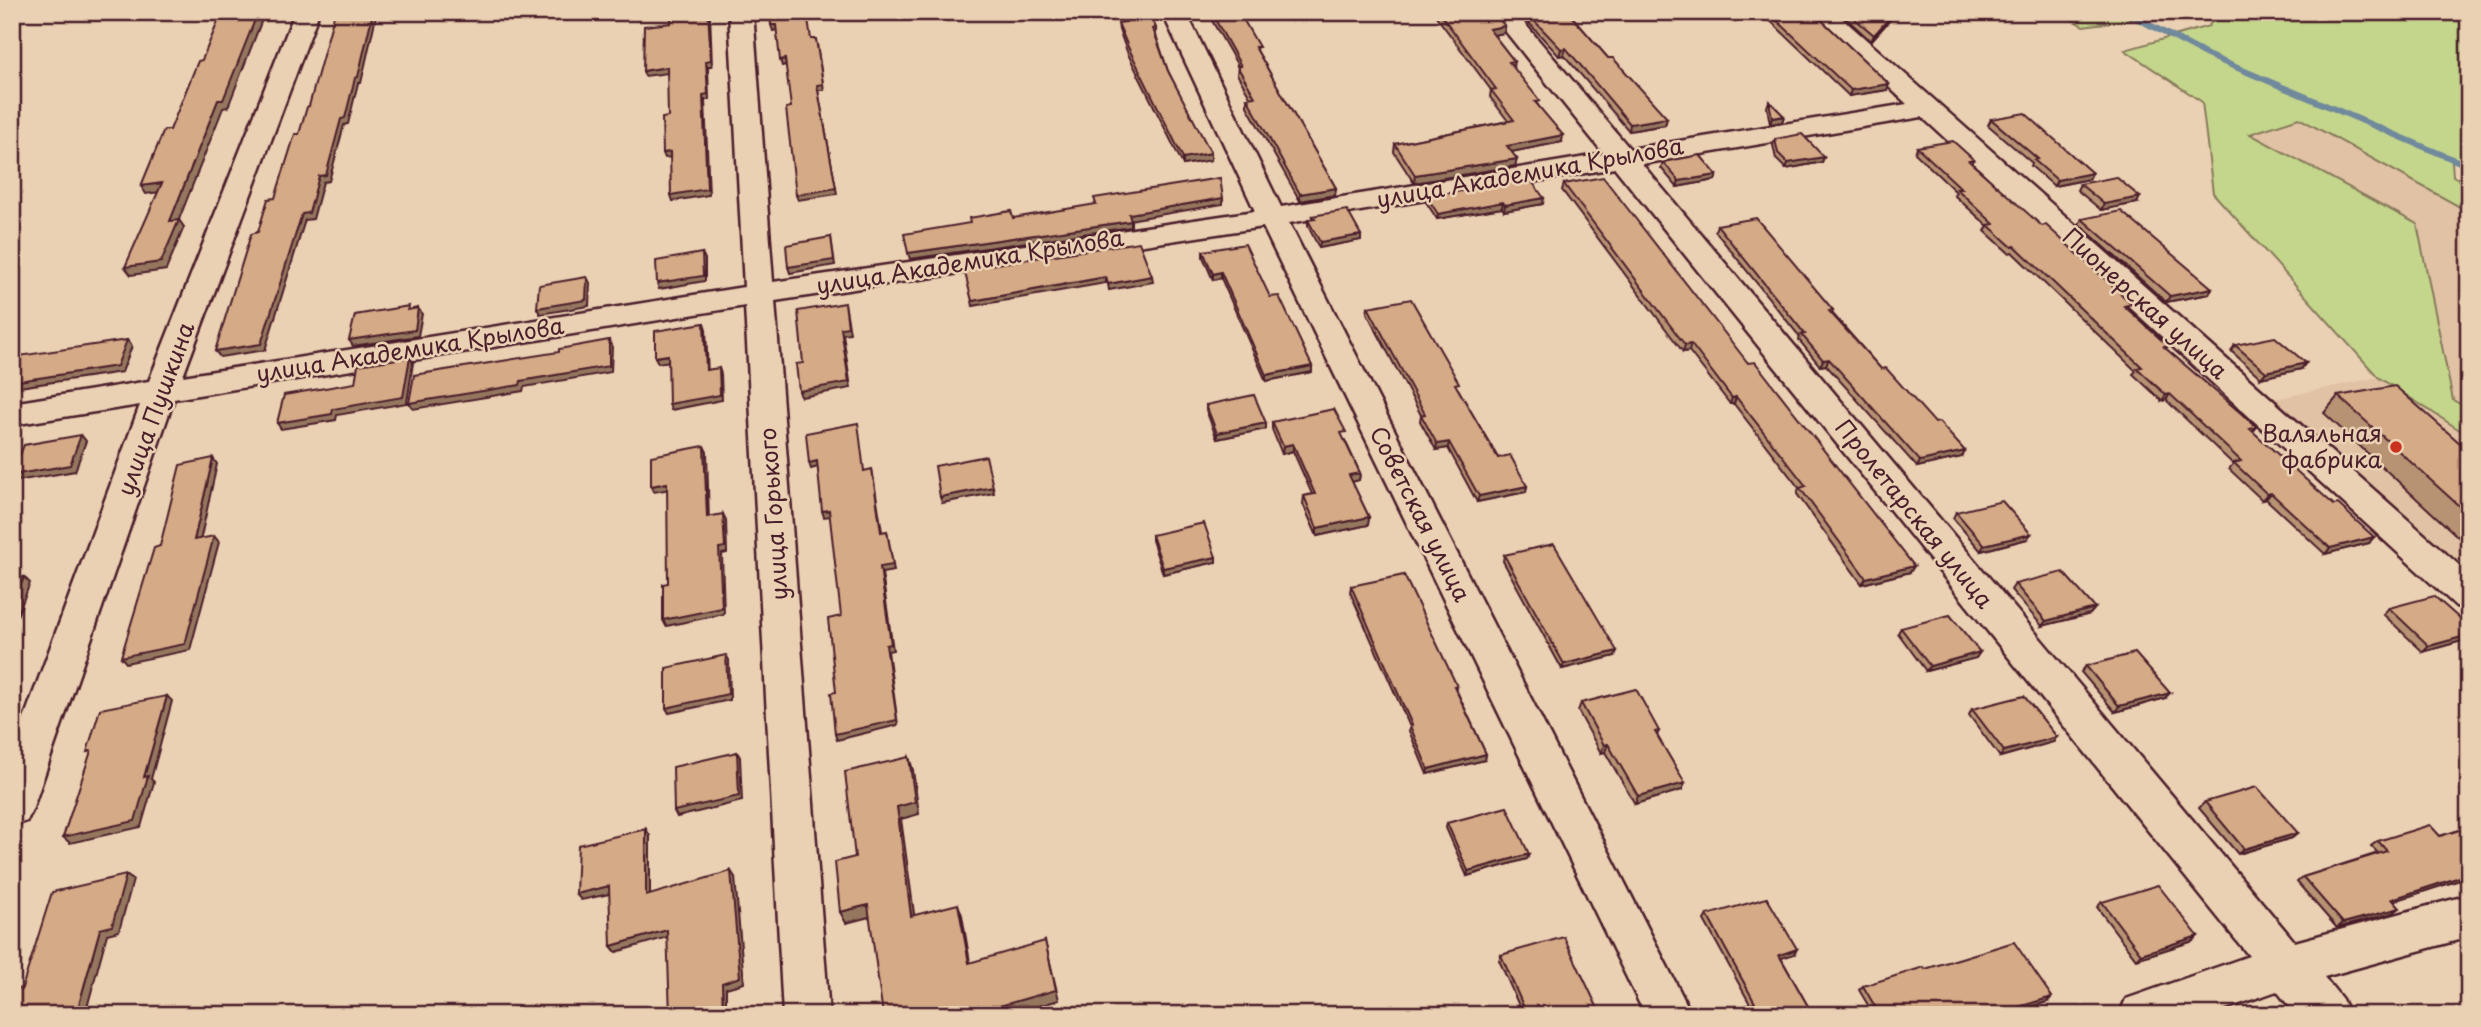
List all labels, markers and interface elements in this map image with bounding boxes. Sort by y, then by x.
street label: улица Академика Крылова [1374,127,1687,216]
street label: улица Академика Крылова [813,219,1127,302]
street label: Пионерская улица [2056,219,2237,387]
street label: улица Академика Крылова [253,307,567,390]
street label: улица Пушкина [107,316,202,500]
street label: Пролетарская улица [1828,411,2003,616]
place label: Валяльная фабрика [2262,415,2383,476]
street label: Советская улица [1362,419,1481,608]
street label: улица Горького [749,427,796,602]
marker: Валяльная фабрика [2388,439,2404,455]

